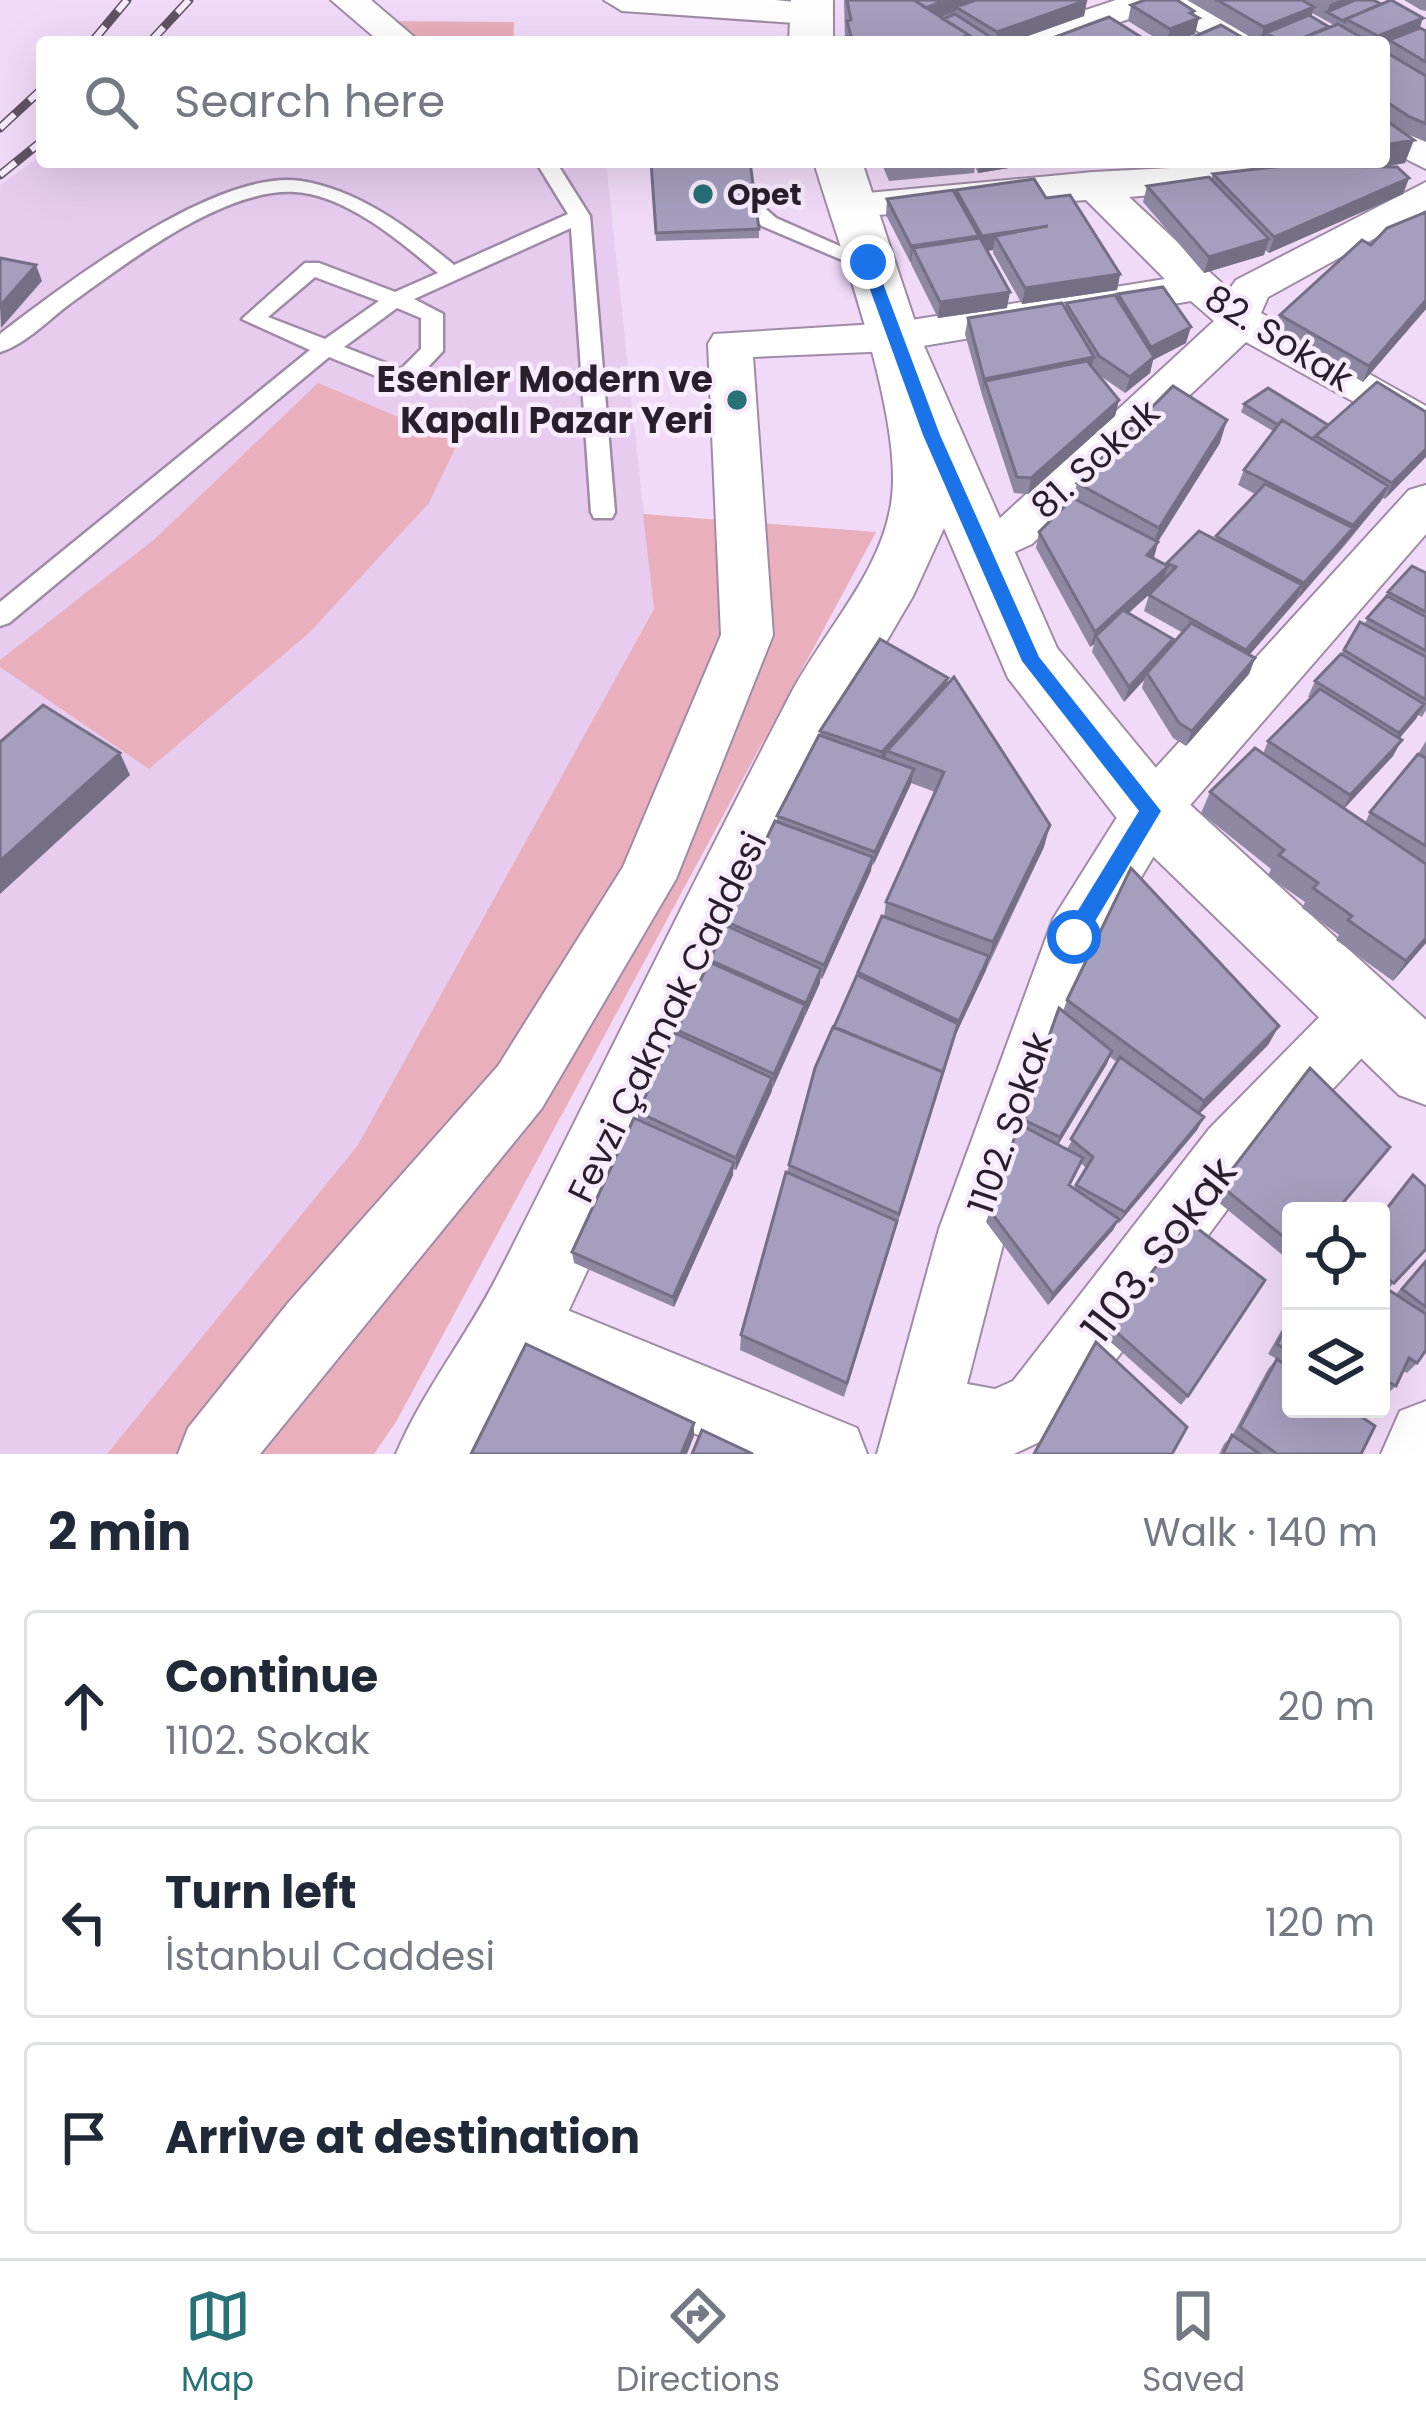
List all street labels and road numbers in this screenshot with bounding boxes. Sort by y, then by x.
street label: 82. Sokak [1195,272,1363,404]
street label: 81. Sokak [1020,387,1171,530]
street label: Fevzi Çakmak Caddesi [555,823,779,1211]
street label: 1102. Sokak [955,1025,1065,1221]
street label: 1103. Sokak [1068,1144,1251,1355]

